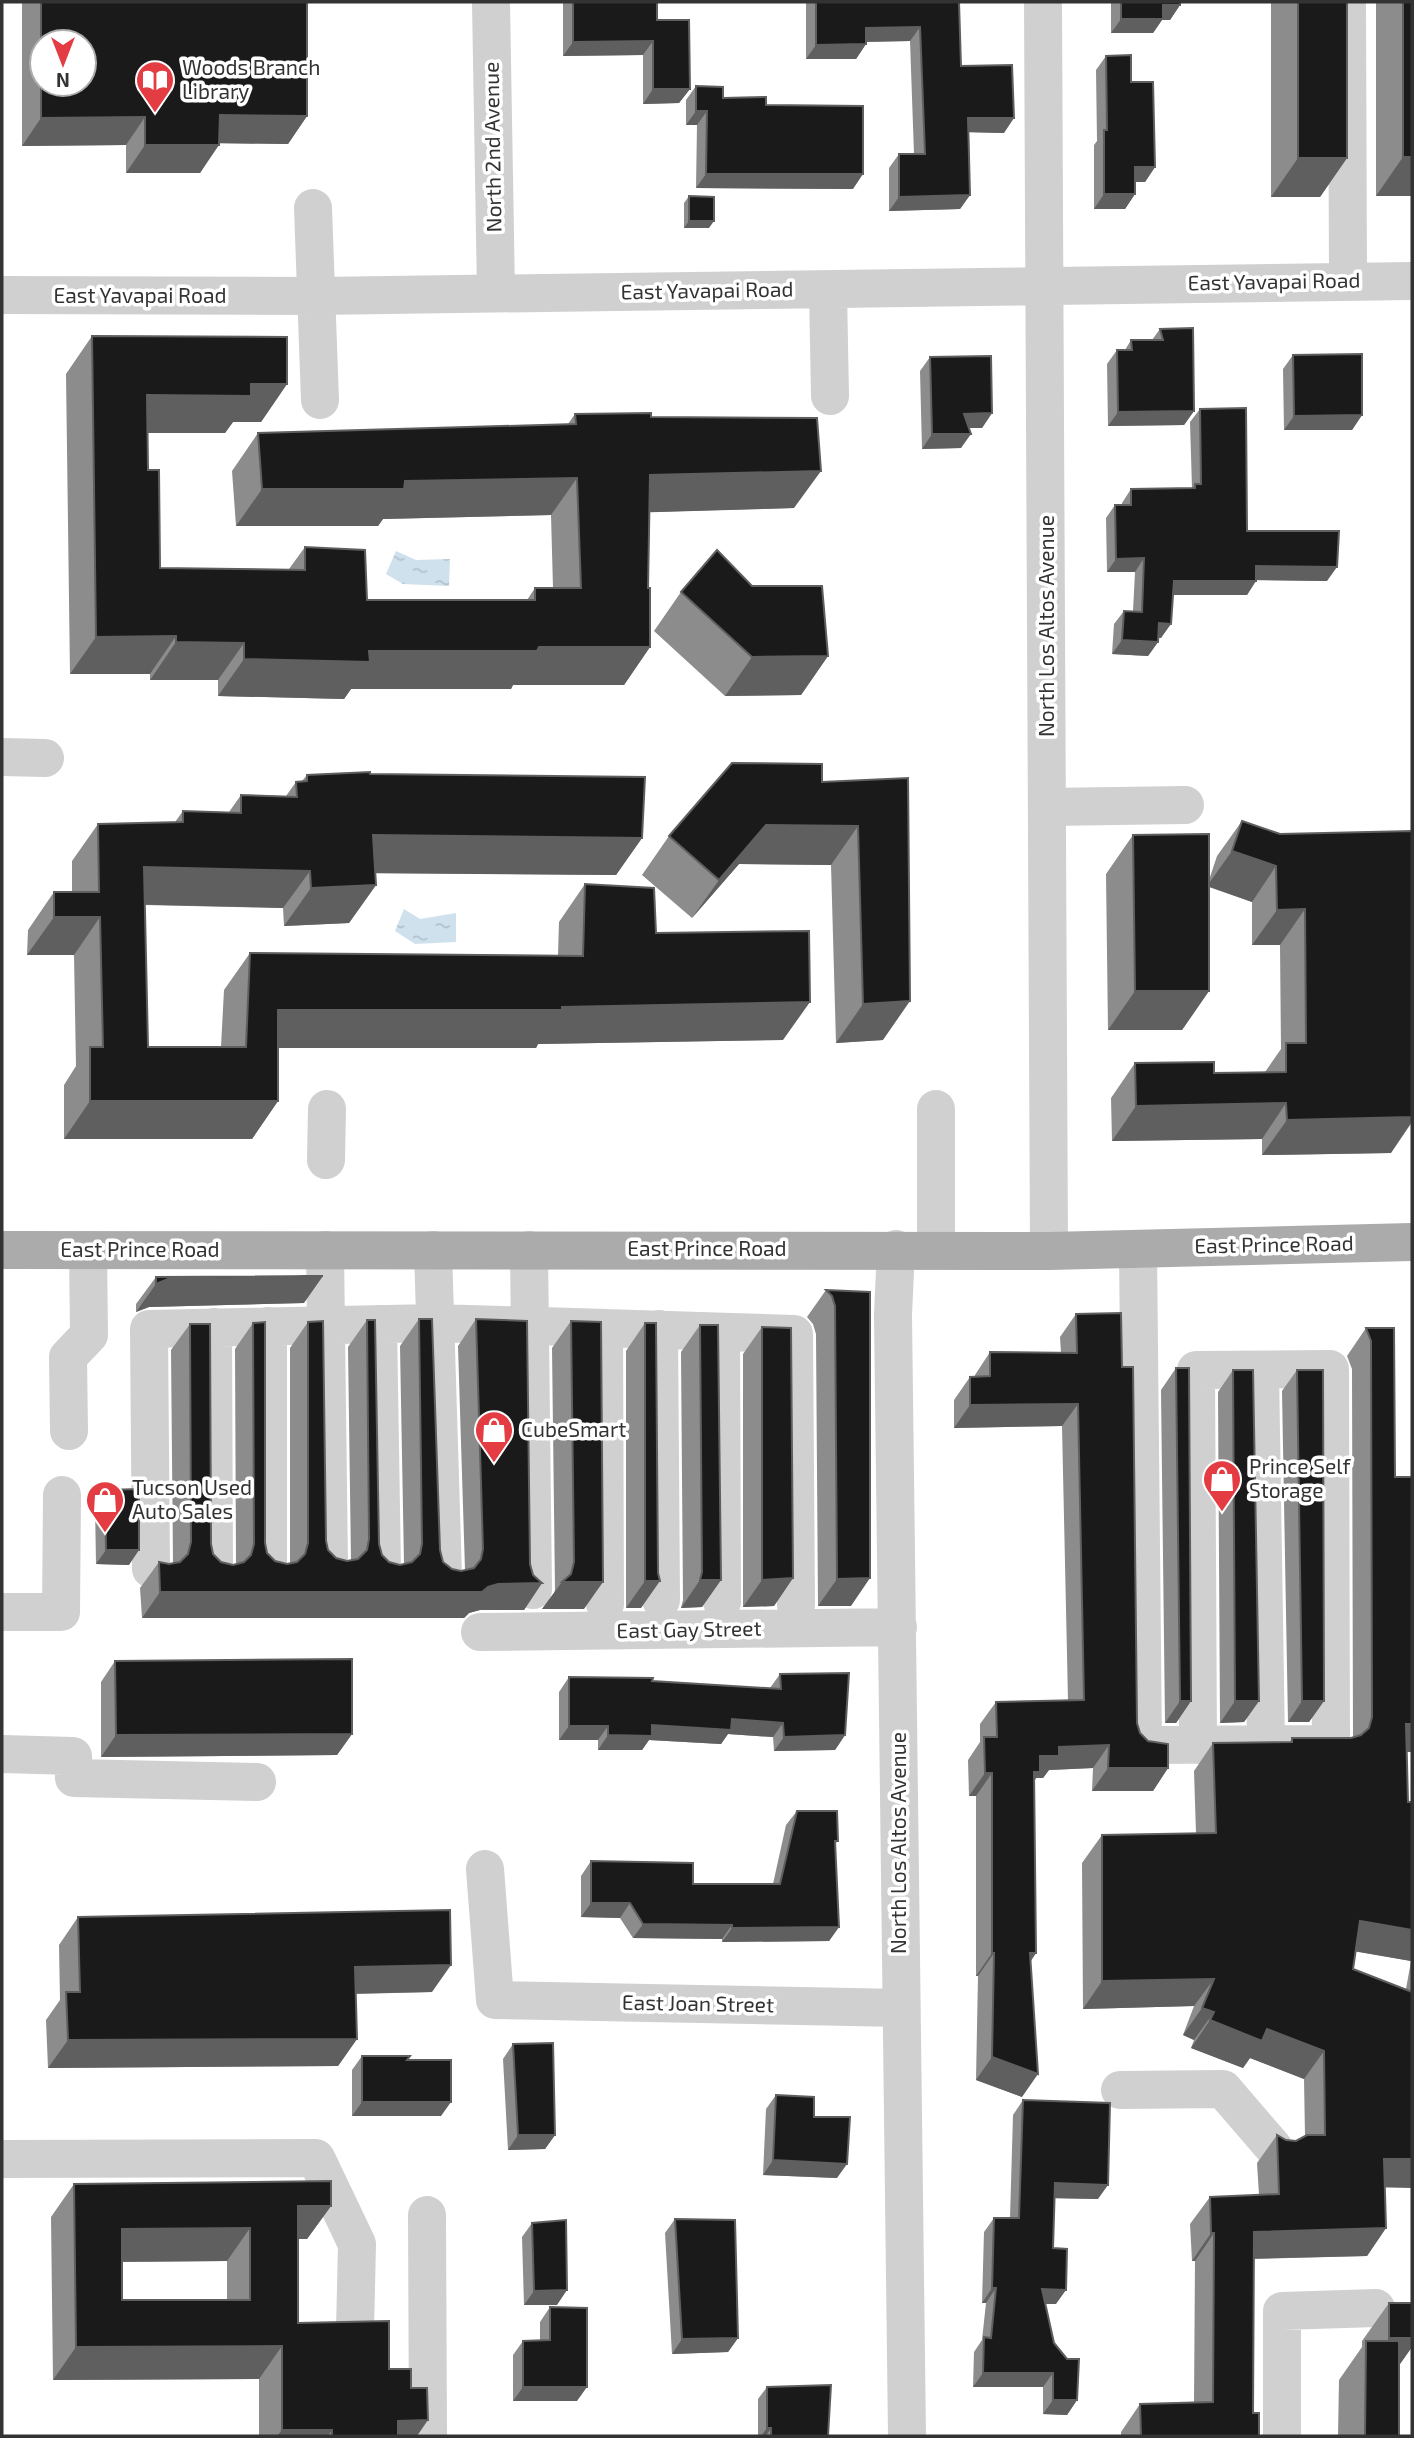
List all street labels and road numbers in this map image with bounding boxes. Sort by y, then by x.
street label: North 2nd Avenue [478,62,505,233]
street label: East Yavapai Road [1187,266,1361,295]
street label: East Yavapai Road [620,275,794,304]
street label: East Yavapai Road [54,282,226,307]
street label: North Los Altos Avenue [1033,515,1058,737]
street label: East Prince Road [1194,1230,1354,1257]
street label: East Prince Road [627,1235,787,1260]
street label: East Prince Road [60,1236,220,1261]
street label: East Gay Street [616,1615,762,1642]
street label: North Los Altos Avenue [885,1732,910,1954]
street label: East Joan Street [622,1989,774,2016]

